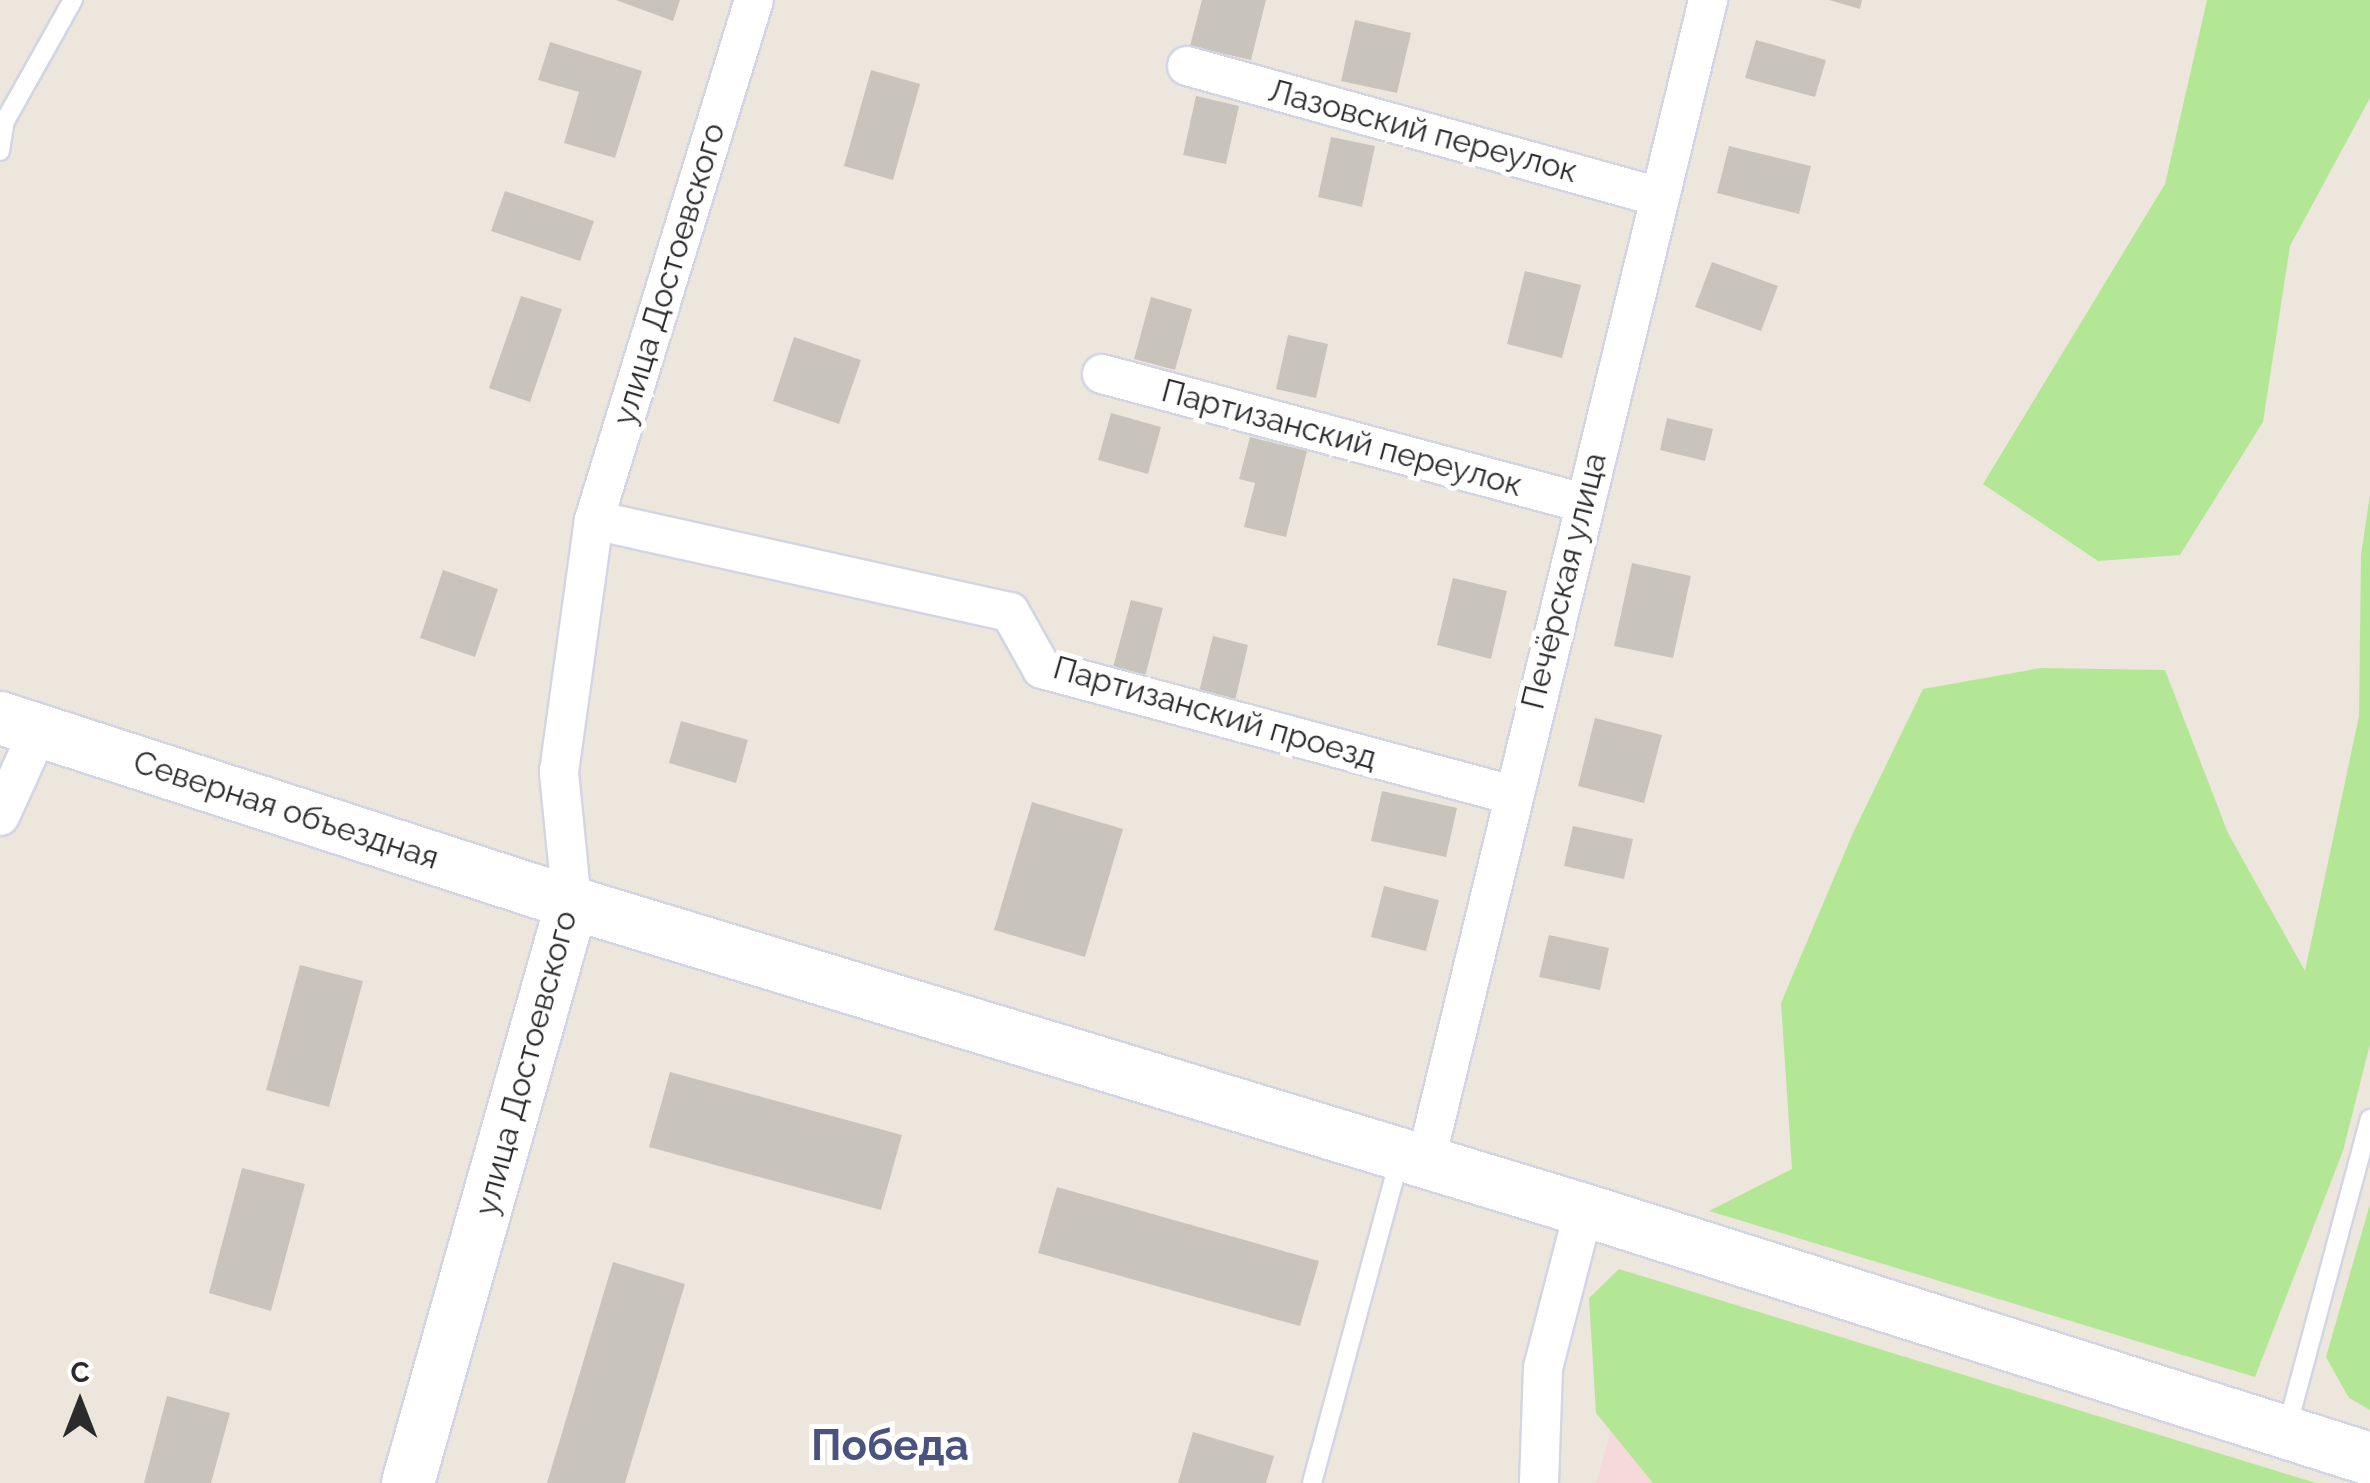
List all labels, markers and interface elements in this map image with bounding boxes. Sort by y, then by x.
street label: Лазовский переулок [1264,71,1582,191]
street label: улица Достоевского [605,118,733,430]
street label: Партизанский переулок [1157,371,1527,505]
street label: Печёрская улица [1513,449,1615,713]
street label: Партизанский проезд [1049,648,1381,778]
street label: Северная объездная [129,743,443,877]
street label: улица Достоевского [467,906,585,1220]
north arrow [30,1353,130,1453]
text: С [70,1356,90,1389]
district label: Победа [811,1421,969,1471]

